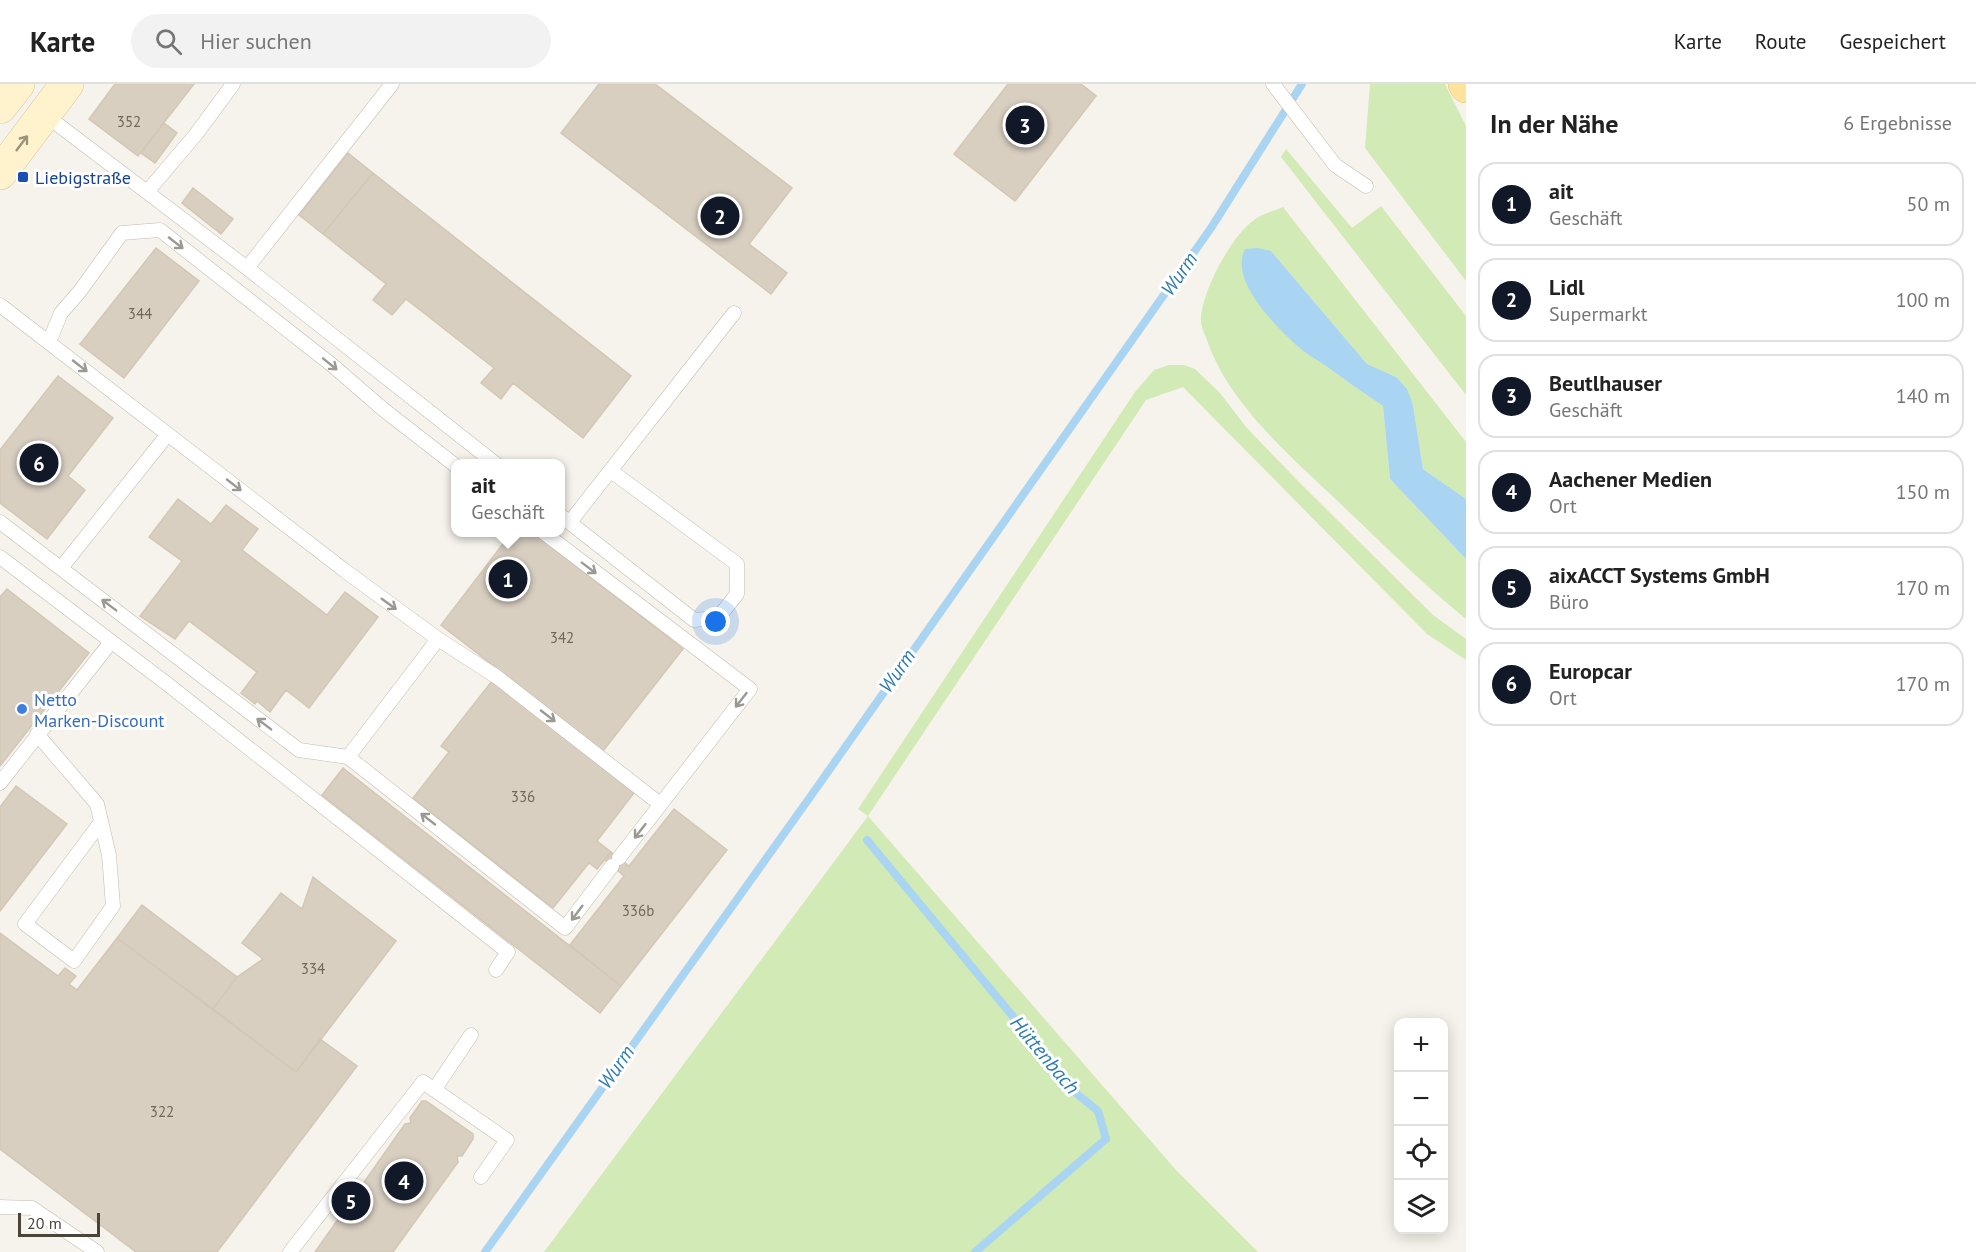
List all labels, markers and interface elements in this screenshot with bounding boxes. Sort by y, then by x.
search box [131,14,551,68]
text: Karte [30,23,95,60]
icon: search [152,25,185,58]
text: Hier suchen [200,27,312,55]
text: Karte [1674,28,1722,55]
text: Route [1755,28,1806,55]
text: Gespeichert [1839,28,1946,55]
pin: 3 [1006,102,1044,147]
text: In der Nähe [1490,107,1618,140]
text: 6 Ergebnisse [1843,110,1952,136]
house number: 352 [117,112,141,131]
one-way arrow [16,136,28,152]
place label: Liebigstraße [35,166,131,189]
marker: Liebigstraße [16,170,30,184]
text: ait [1549,177,1574,205]
text: 1 [1506,191,1517,217]
text: 50 m [1907,191,1950,217]
pin: 2 [700,194,740,238]
text: Geschäft [1549,205,1623,231]
one-way arrow [168,237,184,250]
water label: Wurm [1155,247,1203,301]
text: Lidl [1549,273,1585,301]
text: 2 [1506,287,1517,313]
text: 100 m [1896,287,1950,313]
text: Supermarkt [1549,301,1648,327]
house number: 344 [128,304,152,323]
one-way arrow [322,357,338,370]
one-way arrow [71,359,87,372]
text: Beutlhauser [1549,369,1662,397]
text: 3 [1506,383,1517,409]
text: 140 m [1896,383,1950,409]
text: Geschäft [1549,397,1623,423]
pin: 6 [20,440,58,485]
popup [451,459,565,537]
text: Aachener Medien [1549,465,1712,493]
text: ait [471,471,496,499]
one-way arrow [226,479,242,492]
text: 4 [1506,479,1517,505]
text: 150 m [1896,479,1950,505]
text: Ort [1549,493,1577,519]
text: Geschäft [471,499,545,525]
pin: 1 [488,556,528,602]
one-way arrow [581,561,597,574]
text: aixACCT Systems GmbH [1549,561,1770,589]
text: 5 [1506,575,1517,601]
text: 170 m [1896,575,1950,601]
text: Büro [1549,589,1589,615]
one-way arrow [381,597,397,610]
one-way arrow [101,599,117,612]
your location [701,607,730,636]
house number: 342 [550,628,574,647]
water label: Wurm [873,644,921,698]
text: Europcar [1549,657,1632,685]
text: 6 [1506,671,1517,697]
text: 170 m [1896,671,1950,697]
text: Ort [1549,685,1577,711]
place label: Netto Marken-Discount [34,688,164,732]
one-way arrow [735,692,748,708]
marker: Netto Marken-Discount [15,702,29,716]
one-way arrow [539,710,555,723]
one-way arrow [256,717,272,730]
house number: 336 [511,787,535,806]
one-way arrow [420,813,436,826]
one-way arrow [633,823,646,839]
house number: 336b [622,901,654,920]
one-way arrow [571,904,583,920]
house number: 334 [301,959,325,978]
water label: Hüttenbach [1005,1010,1085,1100]
map controls [1394,1018,1448,1234]
button: + [1394,1018,1448,1072]
water label: Wurm [592,1040,640,1094]
button: − [1394,1072,1448,1126]
house number: 322 [150,1102,174,1121]
button: locate [1394,1126,1448,1180]
pin: 4 [384,1158,424,1204]
pin: 5 [332,1178,370,1224]
button: layers [1394,1180,1448,1234]
scale bar [18,1210,100,1238]
text: 20 m [27,1213,62,1233]

